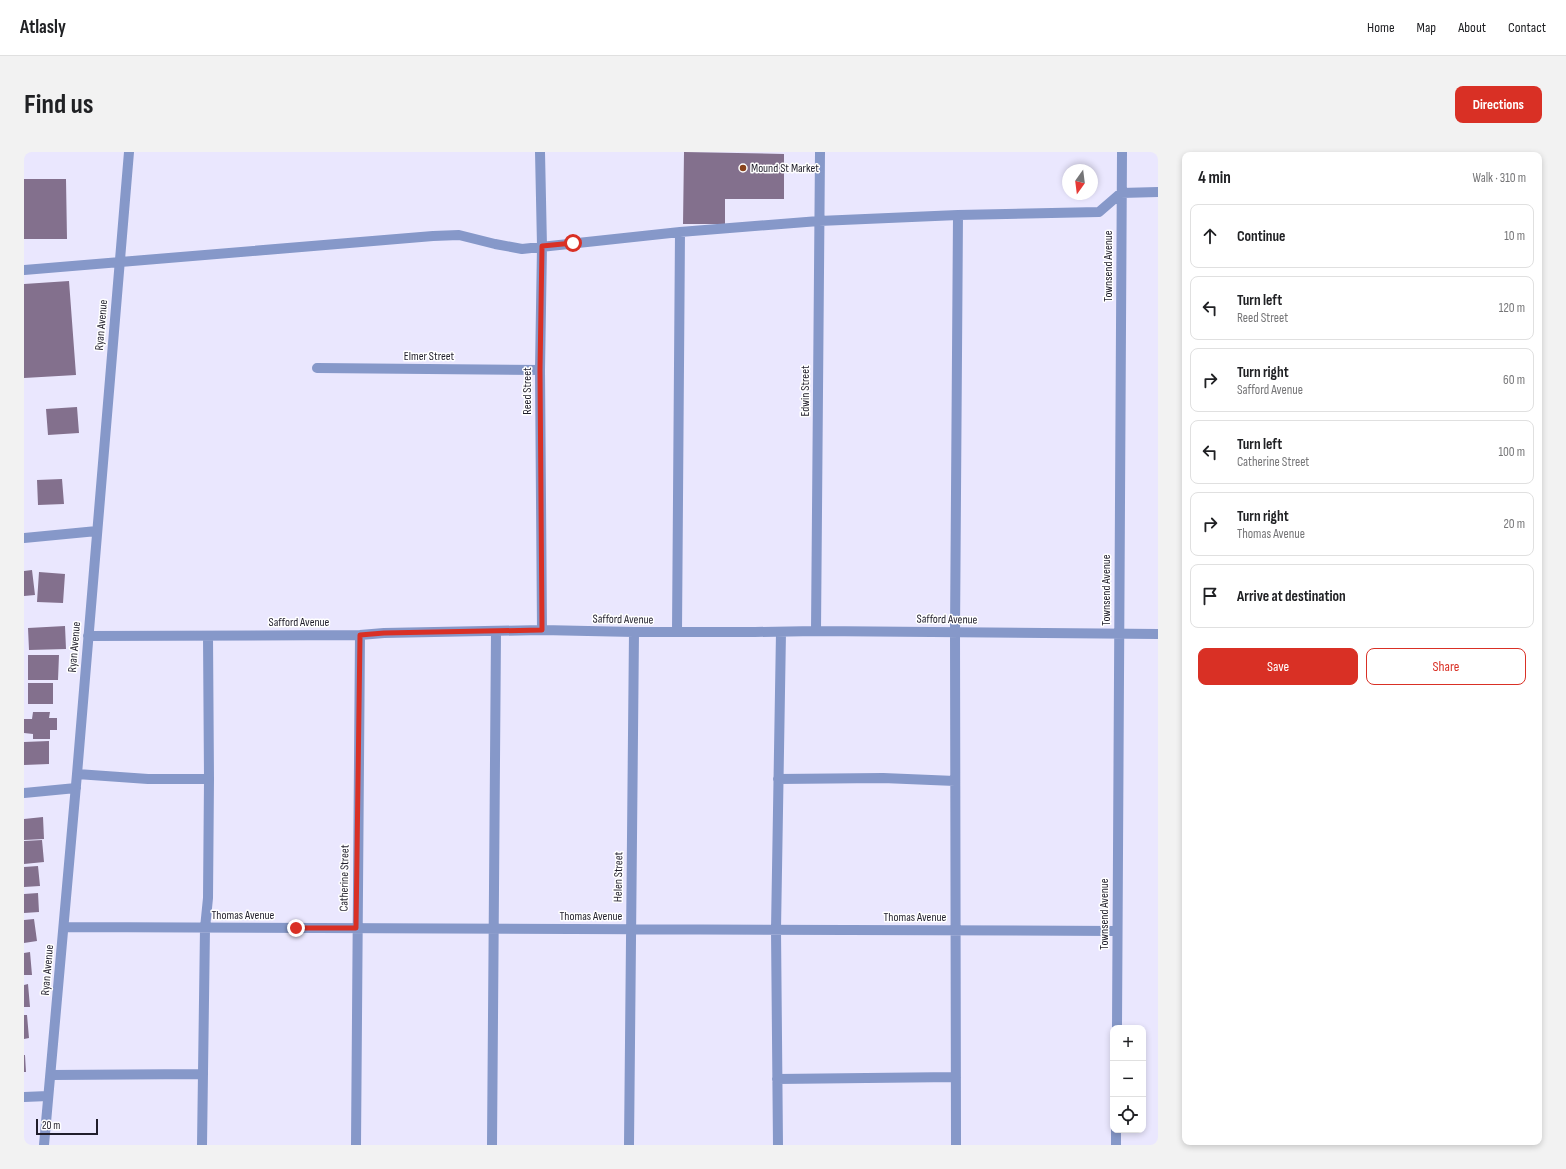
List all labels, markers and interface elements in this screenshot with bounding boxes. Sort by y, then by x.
text: Atlasly [20,16,66,39]
text: Home [1367,19,1395,36]
text: Map [1417,19,1436,36]
text: About [1458,19,1486,36]
text: Contact [1508,19,1546,36]
button: Directions [1455,86,1542,123]
text: Find us [24,88,93,121]
place label: Mound St Market [751,161,819,176]
marker: Mound St Market [738,163,748,173]
north arrow [1062,164,1098,200]
text: 4 min [1198,168,1231,188]
text: Walk · 310 m [1473,170,1526,186]
icon: ahead [1199,225,1221,247]
text: Continue [1237,227,1286,246]
text: 10 m [1504,228,1525,244]
street label: Townsend Avenue [1101,230,1116,302]
route start [564,234,582,252]
text: Turn left [1237,291,1282,310]
icon: left [1199,297,1221,319]
street label: Ryan Avenue [92,299,111,351]
text: 120 m [1499,300,1525,316]
text: Reed Street [1237,310,1288,326]
street label: Elmer Street [404,349,455,364]
text: Turn right [1237,363,1289,382]
street label: Edwin Street [798,365,813,417]
street label: Reed Street [520,367,535,415]
icon: right [1199,369,1221,391]
text: 60 m [1503,372,1525,388]
text: Safford Avenue [1237,382,1303,398]
text: Turn left [1237,435,1282,454]
icon: left [1199,441,1221,463]
text: 100 m [1498,444,1525,460]
text: Catherine Street [1237,454,1309,470]
text: Turn right [1237,507,1289,526]
icon: right [1199,513,1221,535]
text: 20 m [1503,516,1525,532]
text: Thomas Avenue [1237,526,1305,542]
street label: Townsend Avenue [1099,554,1114,626]
icon: arrive [1199,585,1221,607]
text: Arrive at destination [1237,587,1346,606]
street label: Safford Avenue [592,611,654,628]
street label: Safford Avenue [916,611,978,628]
street label: Safford Avenue [269,615,330,630]
street label: Ryan Avenue [65,621,84,673]
button: Save [1198,648,1358,685]
button: Share [1366,648,1526,685]
street label: Catherine Street [336,844,353,912]
street label: Helen Street [611,851,626,902]
street label: Townsend Avenue [1097,878,1112,950]
street label: Thomas Avenue [212,908,275,923]
street label: Thomas Avenue [560,909,623,924]
street label: Thomas Avenue [884,910,947,925]
route end [287,919,305,937]
street label: Ryan Avenue [38,944,57,996]
map controls [1110,1025,1146,1133]
button: + [1110,1025,1146,1061]
button: − [1110,1061,1146,1097]
button: locate [1110,1097,1146,1133]
scale bar [36,1117,98,1136]
text: 20 m [42,1119,60,1132]

